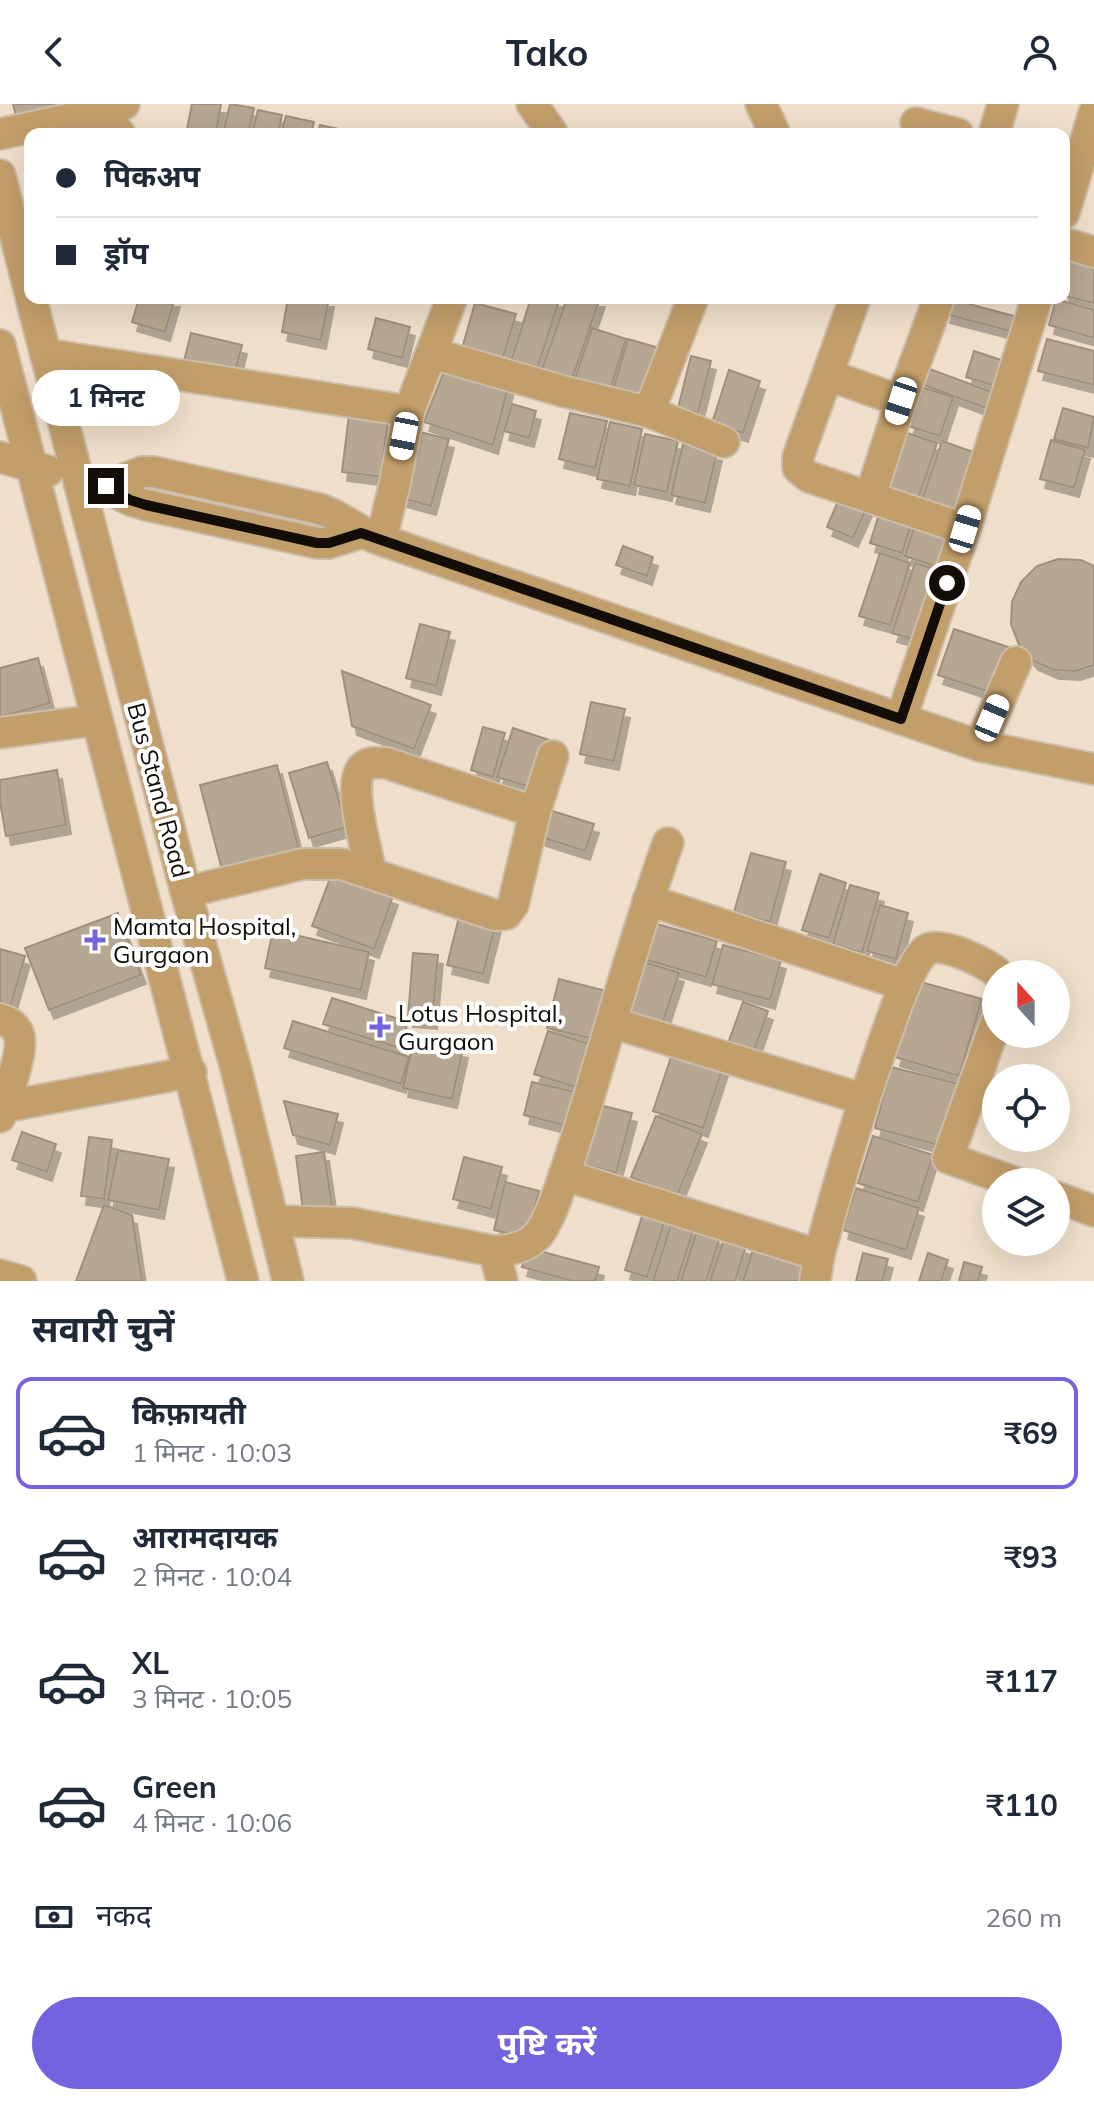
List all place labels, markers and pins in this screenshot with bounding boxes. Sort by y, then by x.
place label: Mamta Hospital, Gurgaon [113,911,296,969]
marker: Mamta Hospital, Gurgaon [84,929,106,951]
place label: Lotus Hospital, Gurgaon [398,998,563,1056]
marker: Lotus Hospital, Gurgaon [369,1016,391,1038]

